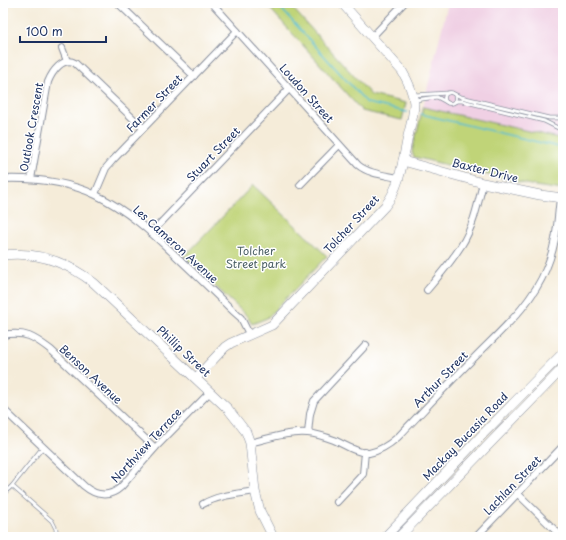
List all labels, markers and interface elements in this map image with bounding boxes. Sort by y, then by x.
scale bar [20,18,106,44]
text: 100 m [26,22,63,40]
street label: Loudon Street [276,60,338,127]
street label: Farmer Street [122,70,186,136]
street label: Outlook Crescent [15,81,47,173]
street label: Stuart Street [182,122,244,185]
street label: Baxter Drive [450,154,520,186]
street label: Tolcher Street [319,191,383,257]
street label: Les Cameron Avenue [130,201,222,287]
park label: Tolcher Street park [226,242,287,272]
street label: Phillip Street [153,321,215,381]
street label: Benson Avenue [56,340,126,408]
street label: Arthur Street [409,347,471,411]
street label: Mackay Bucasia Road [418,388,512,484]
street label: Northview Terrace [107,404,185,486]
street label: Lachlan Street [479,451,545,519]

